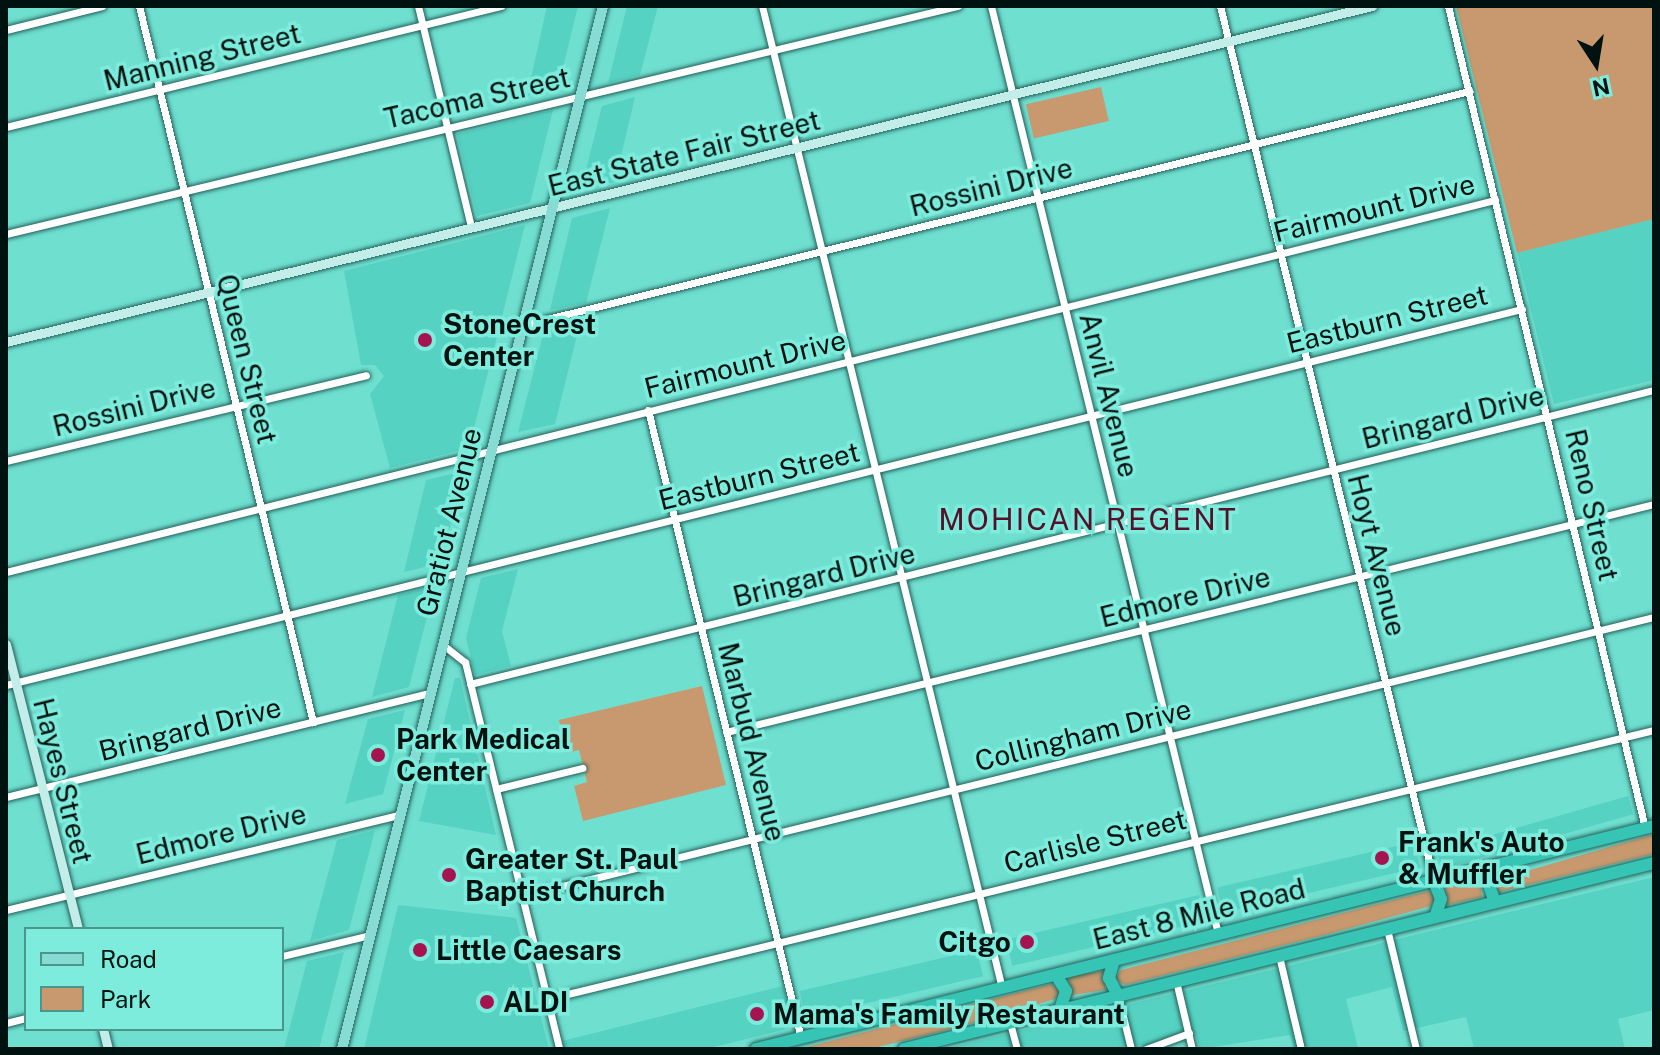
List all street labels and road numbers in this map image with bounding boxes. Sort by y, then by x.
street label: Manning Street [100,16,304,98]
street label: Tacoma Street [381,60,573,136]
street label: East State Fair Street [544,103,824,203]
street label: Rossini Drive [906,151,1076,223]
street label: Fairmount Drive [1270,167,1478,249]
street label: Queen Street [210,271,284,447]
street label: Eastburn Street [1283,278,1491,360]
street label: Anvil Avenue [1072,309,1146,481]
street label: Fairmount Drive [641,323,849,405]
street label: Rossini Drive [49,371,219,443]
street label: Bringard Drive [1358,378,1548,456]
street label: Gratiot Avenue [409,424,489,620]
street label: Reno Street [1558,426,1626,584]
street label: Eastburn Street [655,435,863,517]
street label: Hoyt Avenue [1341,470,1413,640]
street label: Bringard Drive [729,536,919,614]
street label: Edmore Drive [1096,560,1274,634]
street label: Marbud Avenue [711,639,793,845]
street label: Bringard Drive [95,690,285,768]
street label: Collingham Drive [971,692,1195,778]
street label: Hayes Street [26,695,100,867]
street label: Edmore Drive [132,797,310,871]
street label: Carlisle Street [1000,802,1190,880]
street label: East 8 Mile Road [1089,871,1309,957]

